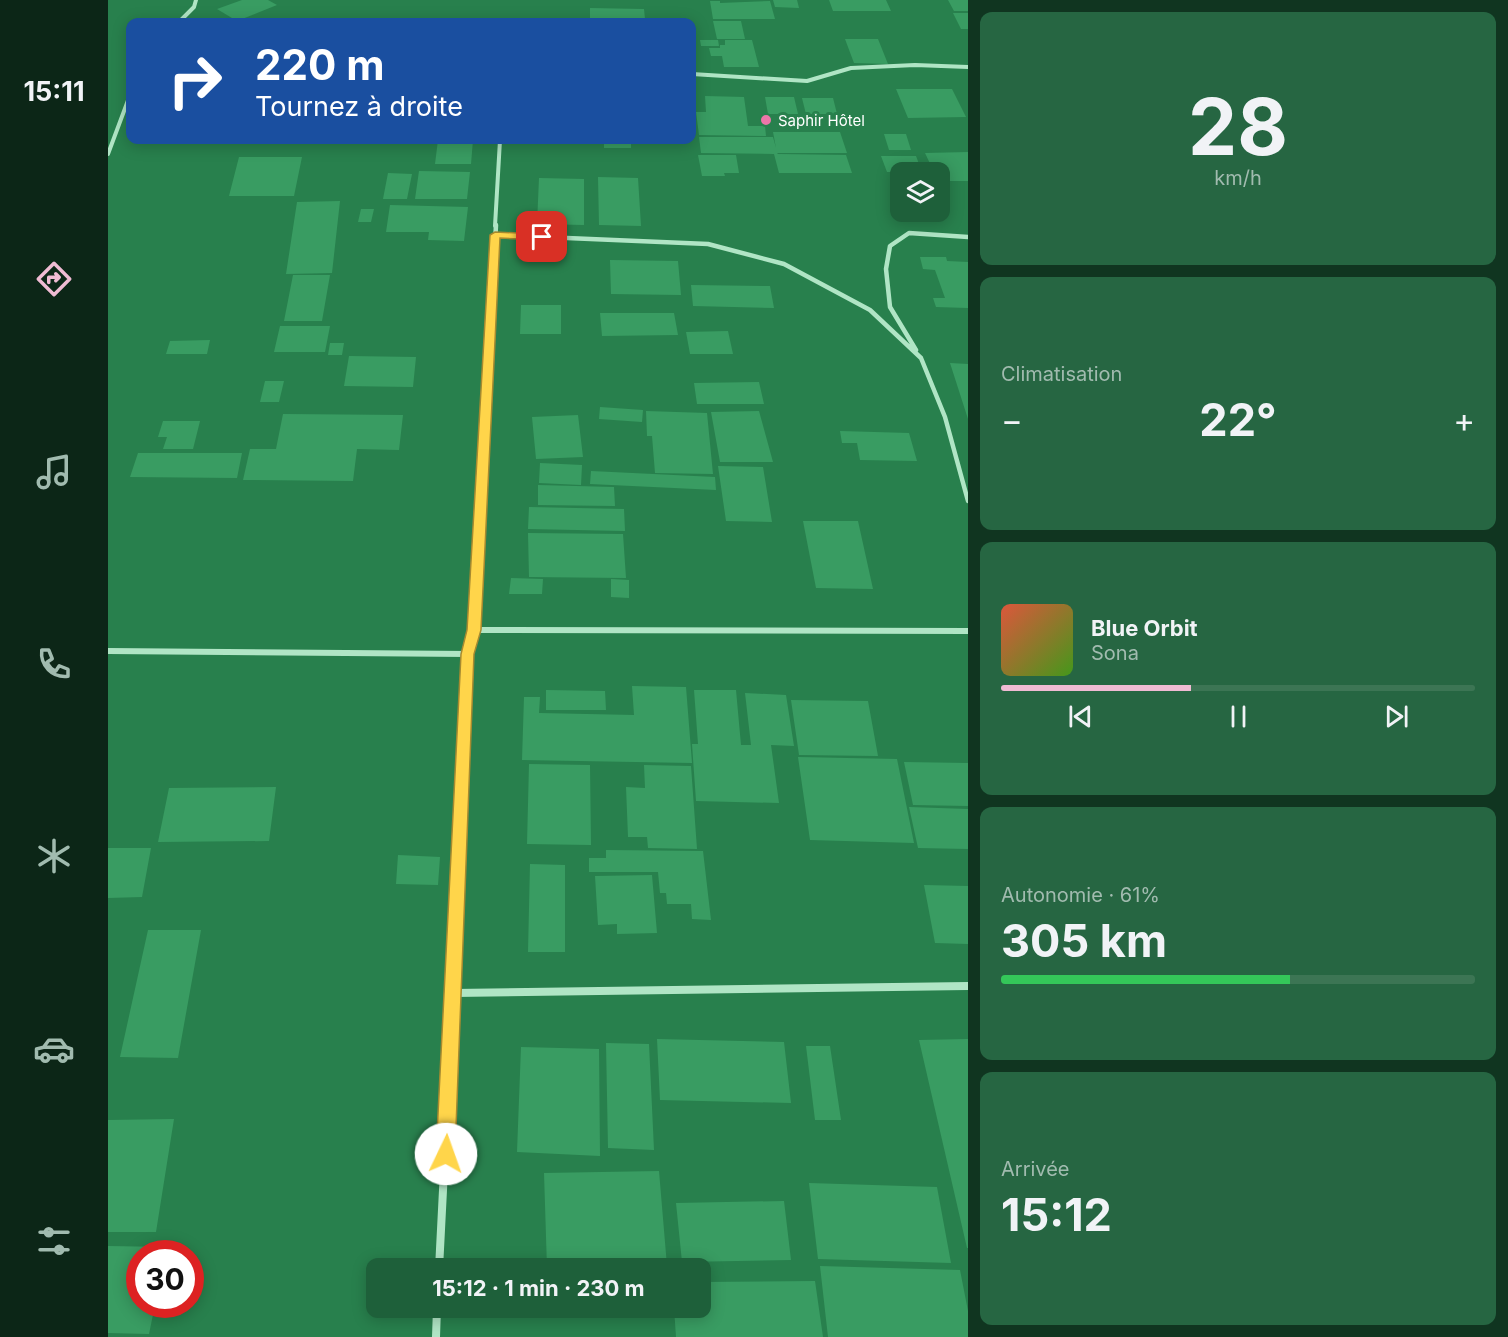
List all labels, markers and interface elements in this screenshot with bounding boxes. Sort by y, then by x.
text: 220 m [255,39,385,90]
icon: right [156,42,234,120]
text: 15:11 [23,75,85,108]
text: 28 [1188,79,1288,174]
text: Tournez à droite [255,90,463,123]
place label: Saphir Hôtel [778,111,865,130]
marker: Saphir Hôtel [759,113,773,127]
map controls [890,162,950,222]
button: layers [890,162,950,222]
text: km/h [1214,166,1262,190]
pin [516,211,567,262]
icon: arrive [525,220,558,253]
icon: directions [33,258,75,300]
text: Climatisation [1001,362,1122,386]
text: 22° [1199,392,1277,447]
text: − [1001,400,1023,440]
text: + [1453,400,1475,440]
icon: music [33,451,75,493]
text: Blue Orbit [1091,615,1198,641]
text: Sona [1091,641,1139,665]
icon: phone [33,643,75,685]
icon: previous [1064,700,1097,733]
icon: pause [1222,700,1255,733]
icon: next [1380,700,1413,733]
icon: climate [33,835,75,877]
text: Autonomie · 61% [1001,883,1160,907]
text: 305 km [1001,913,1167,968]
icon: car [33,1028,75,1070]
position arrow [414,1122,478,1186]
text: Arrivée [1001,1157,1070,1181]
text: 15:12 [1001,1187,1112,1242]
icon: filters [33,1220,75,1262]
speed limit sign: 30 [126,1240,204,1318]
text: 15:12 · 1 min · 230 m [432,1275,645,1301]

